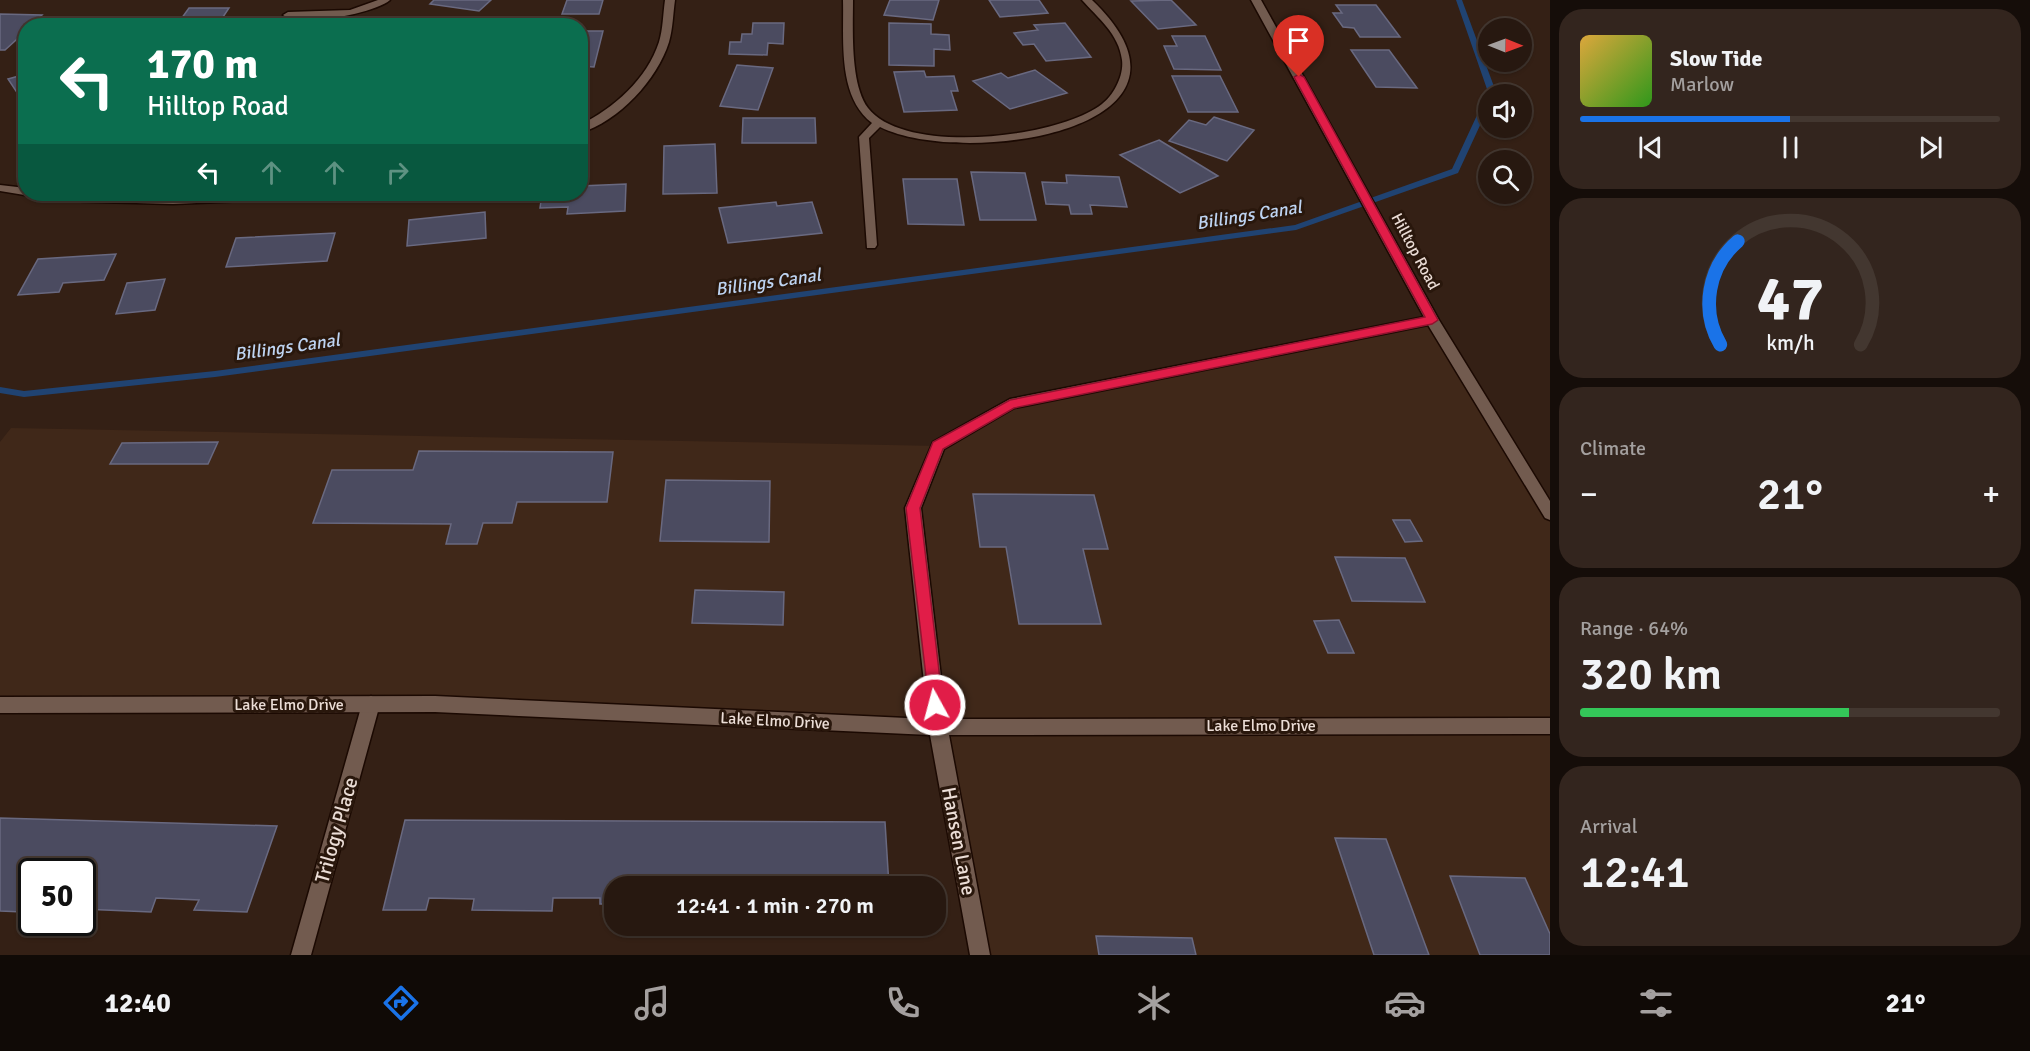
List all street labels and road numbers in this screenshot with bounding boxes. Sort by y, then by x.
street label: Hilltop Road [1387,210,1444,293]
street label: Lake Elmo Drive [234,695,344,715]
street label: Lake Elmo Drive [720,708,830,734]
street label: Lake Elmo Drive [1206,716,1316,736]
street label: Trilogy Place [309,774,364,886]
street label: Hansen Lane [936,785,981,897]

